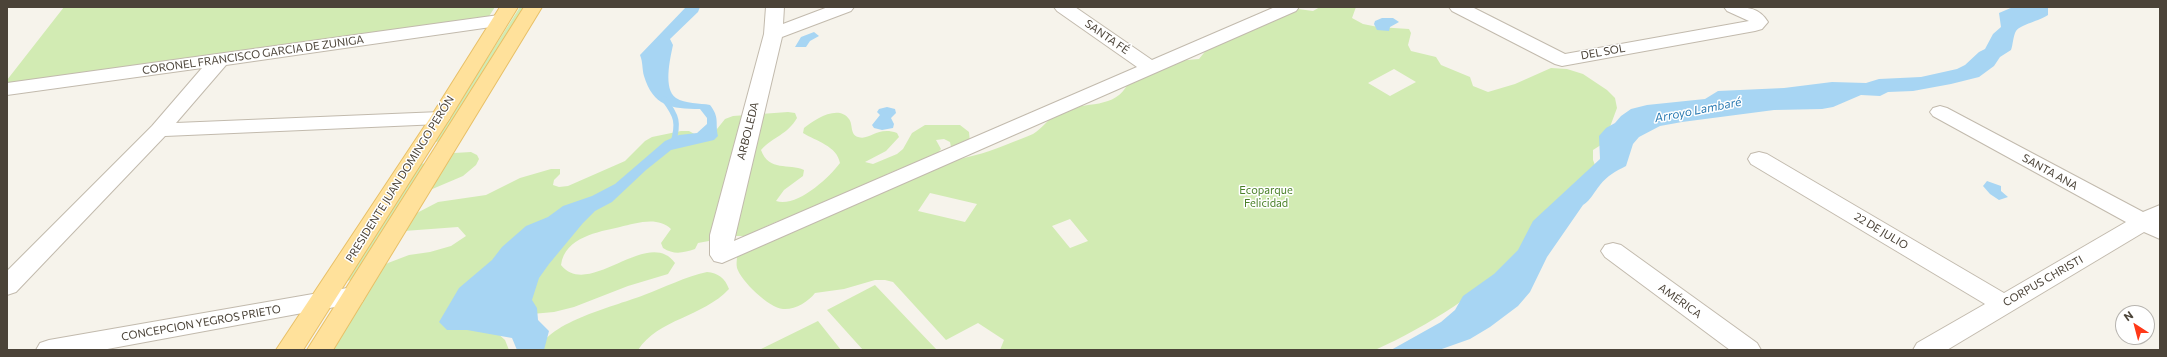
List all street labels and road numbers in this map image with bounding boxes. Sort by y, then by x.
street label: SANTA FÉ [1082,17,1132,57]
street label: CORONEL FRANCISCO GARCIA DE ZUNIGA [141,33,365,77]
street label: DEL SOL [1580,42,1626,62]
street label: PRESIDENTE JUAN DOMINGO PERÓN [343,93,457,265]
street label: ARBOLEDA [734,101,762,161]
street label: SANTA ANA [2020,151,2080,193]
street label: 22 DE JULIO [1852,210,1910,252]
street label: CORPUS CHRISTI [2001,253,2085,309]
street label: AMÉRICA [1656,281,1704,321]
street label: CONCEPCION YEGROS PRIETO [120,302,282,344]

